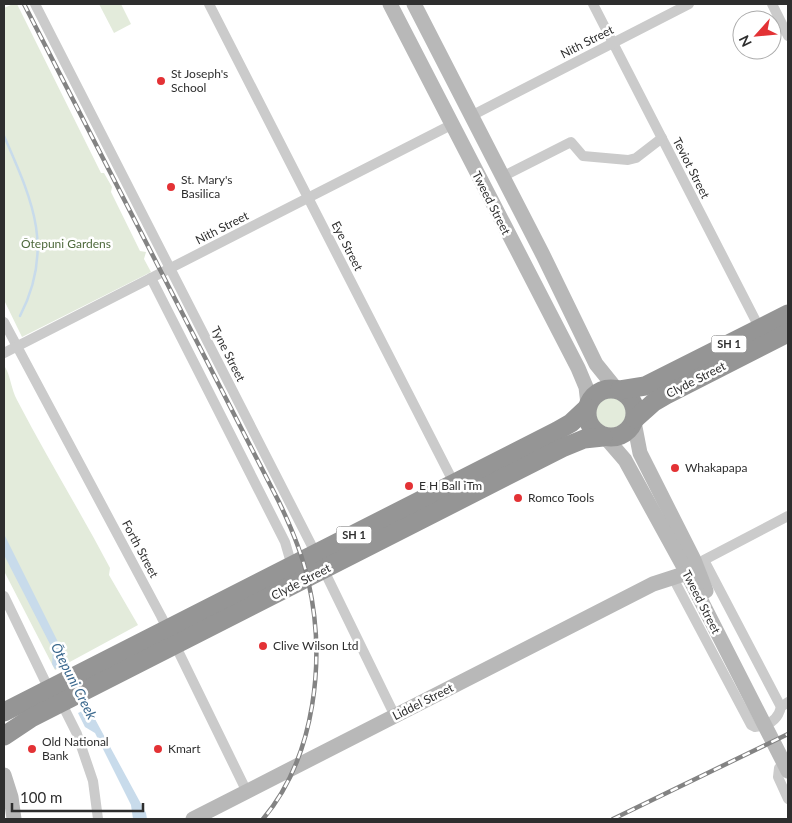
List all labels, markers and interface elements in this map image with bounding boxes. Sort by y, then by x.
north arrow [732,10,782,60]
street label: Nith Street [558,21,616,61]
text: N [735,32,755,50]
place label: St Joseph's School [171,66,228,95]
marker: St Joseph's School [155,75,167,87]
street label: Teviot Street [670,135,714,201]
street label: Tweed Street [469,168,514,238]
place label: St. Mary's Basilica [181,172,232,201]
marker: St. Mary's Basilica [165,181,177,193]
street label: Nith Street [193,207,251,247]
street label: Eye Street [329,218,367,274]
park label: Ōtepuni Gardens [21,236,111,251]
street label: Tyne Street [208,324,249,384]
road number: SH 1 [712,336,746,352]
street label: Clyde Street [664,358,729,401]
place label: Whakapapa [685,460,748,475]
marker: Whakapapa [669,462,681,474]
place label: E H Ball iTm [419,478,482,493]
marker: E H Ball iTm [403,480,415,492]
place label: Romco Tools [528,490,594,505]
marker: Romco Tools [512,492,524,504]
street label: Forth Street [119,517,162,581]
road number: SH 1 [336,526,372,544]
street label: Clyde Street [269,560,334,603]
street label: Tweed Street [679,567,724,637]
place label: Clive Wilson Ltd [273,638,359,653]
water label: Ōtepuni Creek [48,640,101,722]
marker: Clive Wilson Ltd [257,640,269,652]
street label: Liddel Street [390,680,456,723]
place label: Old National Bank [42,734,109,763]
place label: Kmart [168,741,201,756]
marker: Old National Bank [26,743,38,755]
marker: Kmart [152,743,164,755]
scale bar [12,780,144,812]
text: 100 m [20,788,62,806]

